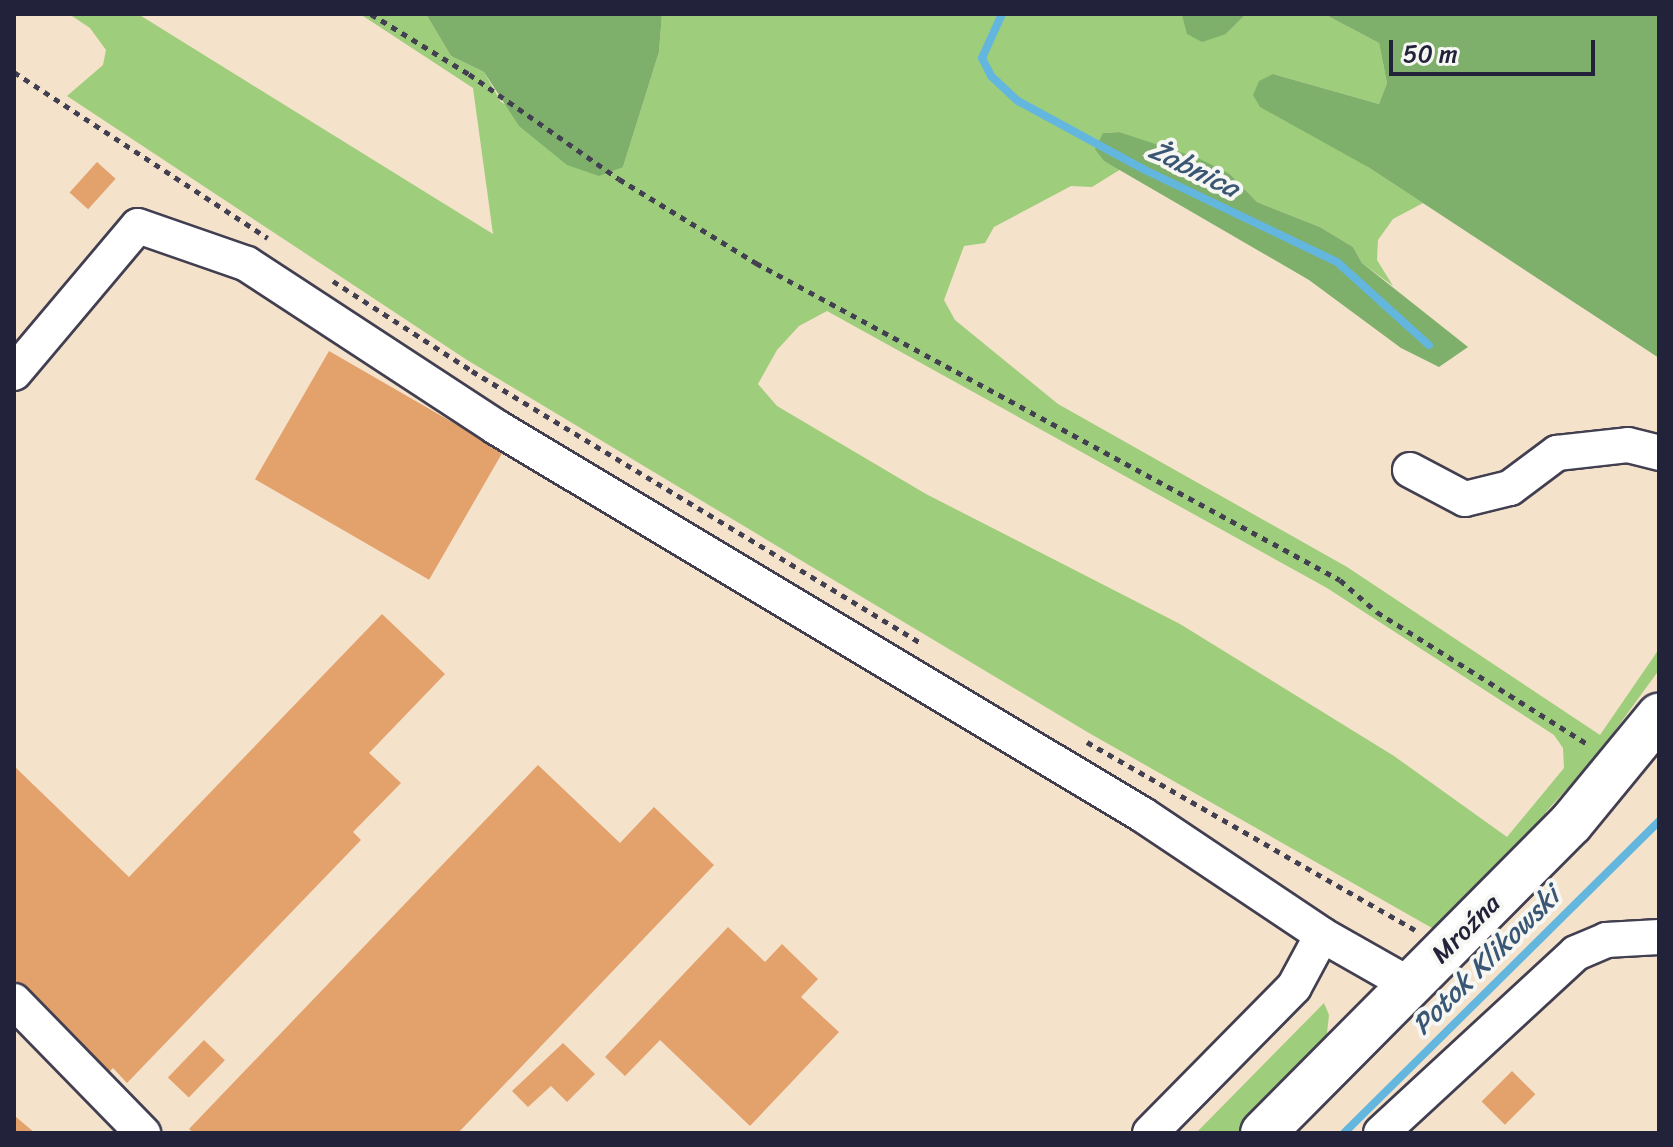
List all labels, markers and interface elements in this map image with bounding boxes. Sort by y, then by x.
scale bar [1393,24,1599,74]
text: 50 m [1403,33,1458,75]
water label: Żabnica [1144,133,1244,205]
water label: Potok Klikowski [1405,880,1567,1042]
street label: Mroźna [1425,888,1507,970]

